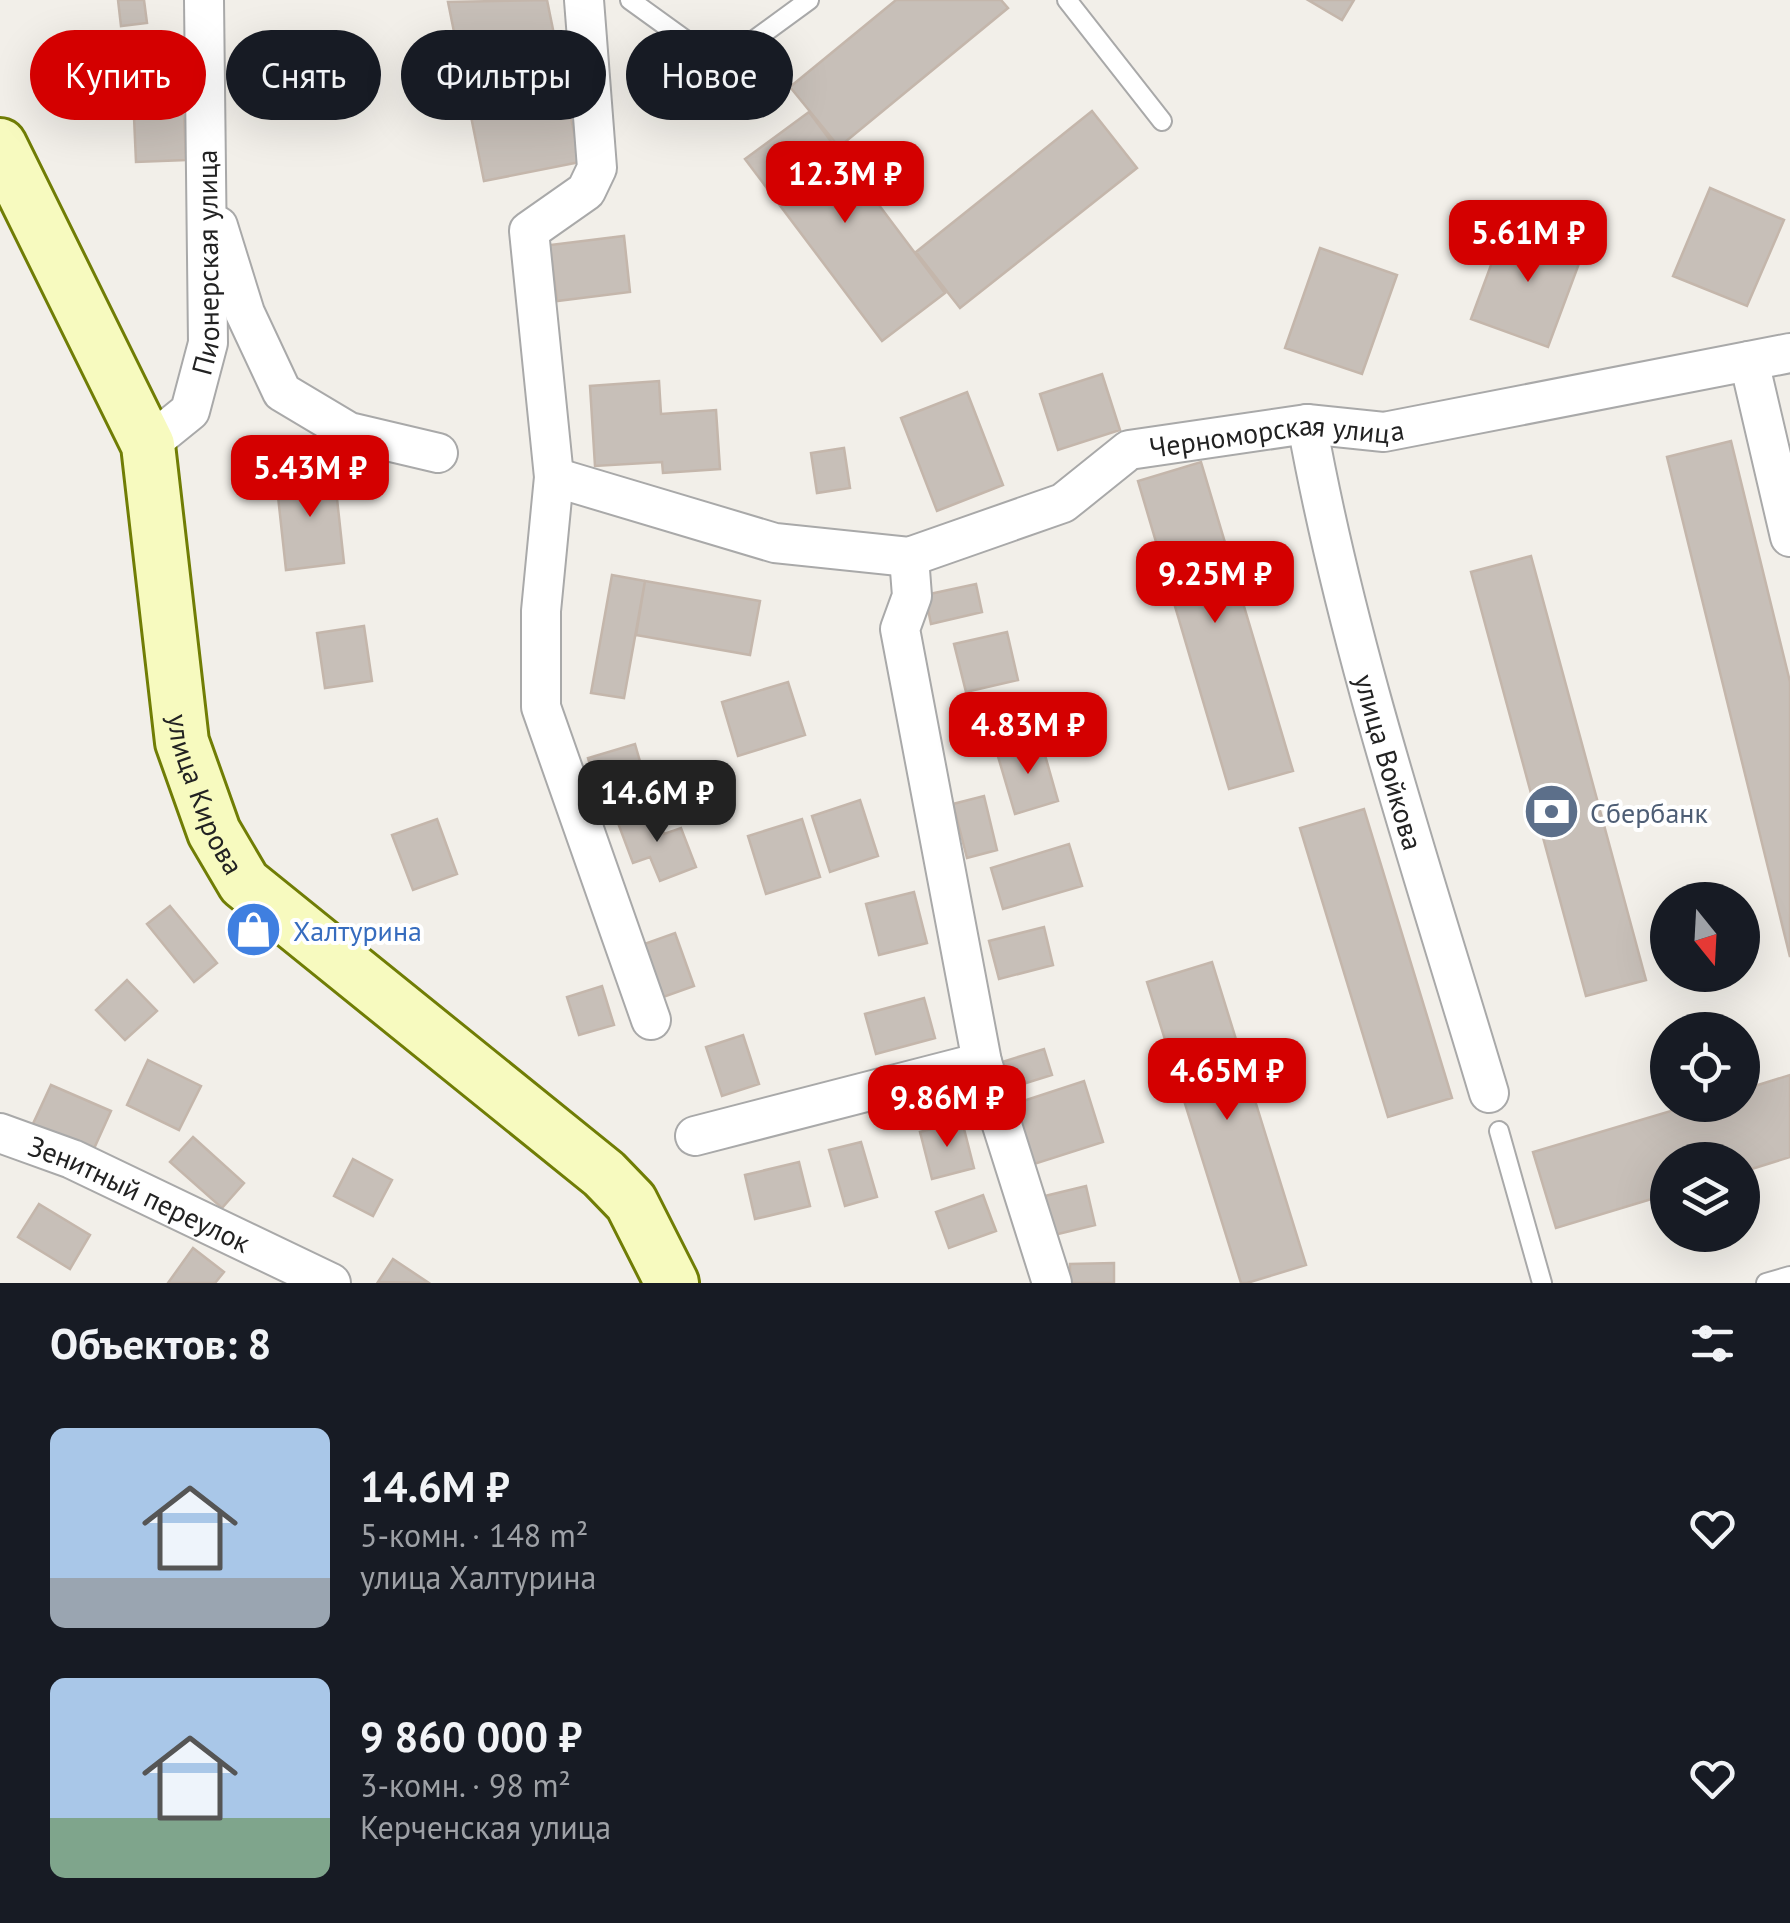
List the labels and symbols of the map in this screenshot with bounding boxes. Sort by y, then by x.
pin: 12.3M ₽ [753,141,937,226]
street label: Пионерская улица [182,150,226,379]
pin: 5.61M ₽ [1436,200,1620,285]
street label: Черноморская улица [1147,405,1407,465]
pin: 5.43M ₽ [218,435,402,520]
pin: 9.25M ₽ [1123,541,1307,626]
street label: улица Войкова [1347,670,1433,854]
pin: 4.83M ₽ [936,692,1120,777]
street label: улица Кирова [160,712,253,881]
pin: 14.6M ₽ [565,760,749,845]
bank icon: Сбербанк [1521,782,1581,842]
place label: Сбербанк [1590,794,1708,831]
north arrow [1650,882,1760,992]
shop icon: Халтурина [224,900,284,960]
place label: Халтурина [293,912,422,949]
pin: 4.65M ₽ [1135,1038,1319,1123]
pin: 9.86M ₽ [855,1065,1039,1150]
street label: Зенитный переулок [24,1126,257,1260]

